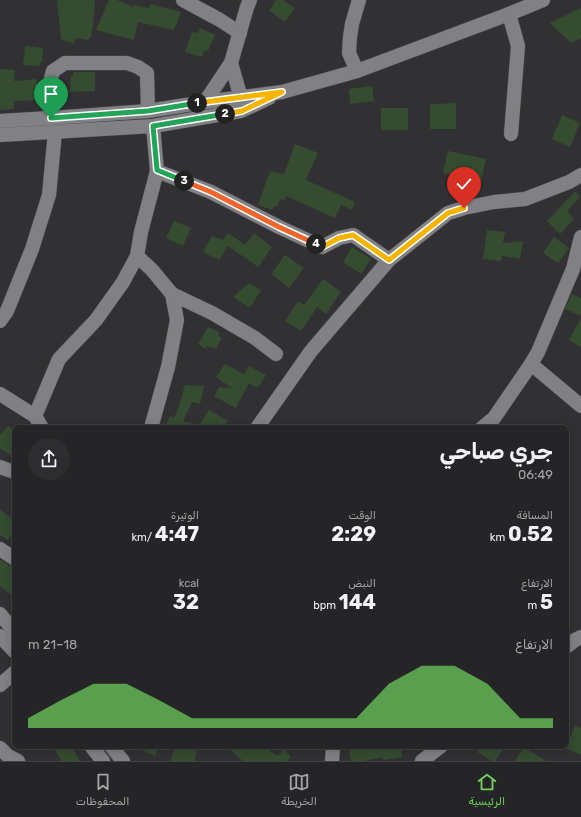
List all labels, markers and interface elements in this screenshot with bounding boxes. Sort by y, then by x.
pin [34,77,68,118]
icon: arrive [40,83,62,105]
pin: 1 [187,93,207,113]
text: 1 [194,96,200,109]
pin: 2 [215,104,235,124]
text: 2 [221,107,229,120]
pin [447,167,481,208]
pin: 3 [174,171,194,191]
icon: check [453,173,475,195]
text: 3 [180,174,188,187]
pin: 4 [306,234,326,254]
text: 4 [312,237,320,250]
button: share [28,438,70,480]
text: جري صباحي [440,438,553,465]
text: 06:49 [518,467,553,482]
text: الوتيرة [171,509,199,522]
text: الوقت [348,509,376,522]
text: المسافة [516,509,553,522]
text: 4:47 [155,522,199,546]
text: 2:29 [331,522,376,546]
text: 0.52 [508,522,553,546]
text: /km [131,531,155,544]
text: km [490,531,508,544]
text: kcal [179,577,199,590]
text: النبض [348,577,376,590]
text: الارتفاع [521,577,553,590]
text: 32 [173,590,199,614]
text: 144 [339,590,376,614]
text: 5 [540,590,553,614]
text: bpm [313,599,339,612]
text: m [528,599,540,612]
text: 18–21 m [28,637,77,652]
text: الارتفاع [516,637,553,652]
tab: المحفوظات [76,771,129,808]
tab: الخريطة [281,771,317,808]
tab: الرئيسية [469,771,505,808]

